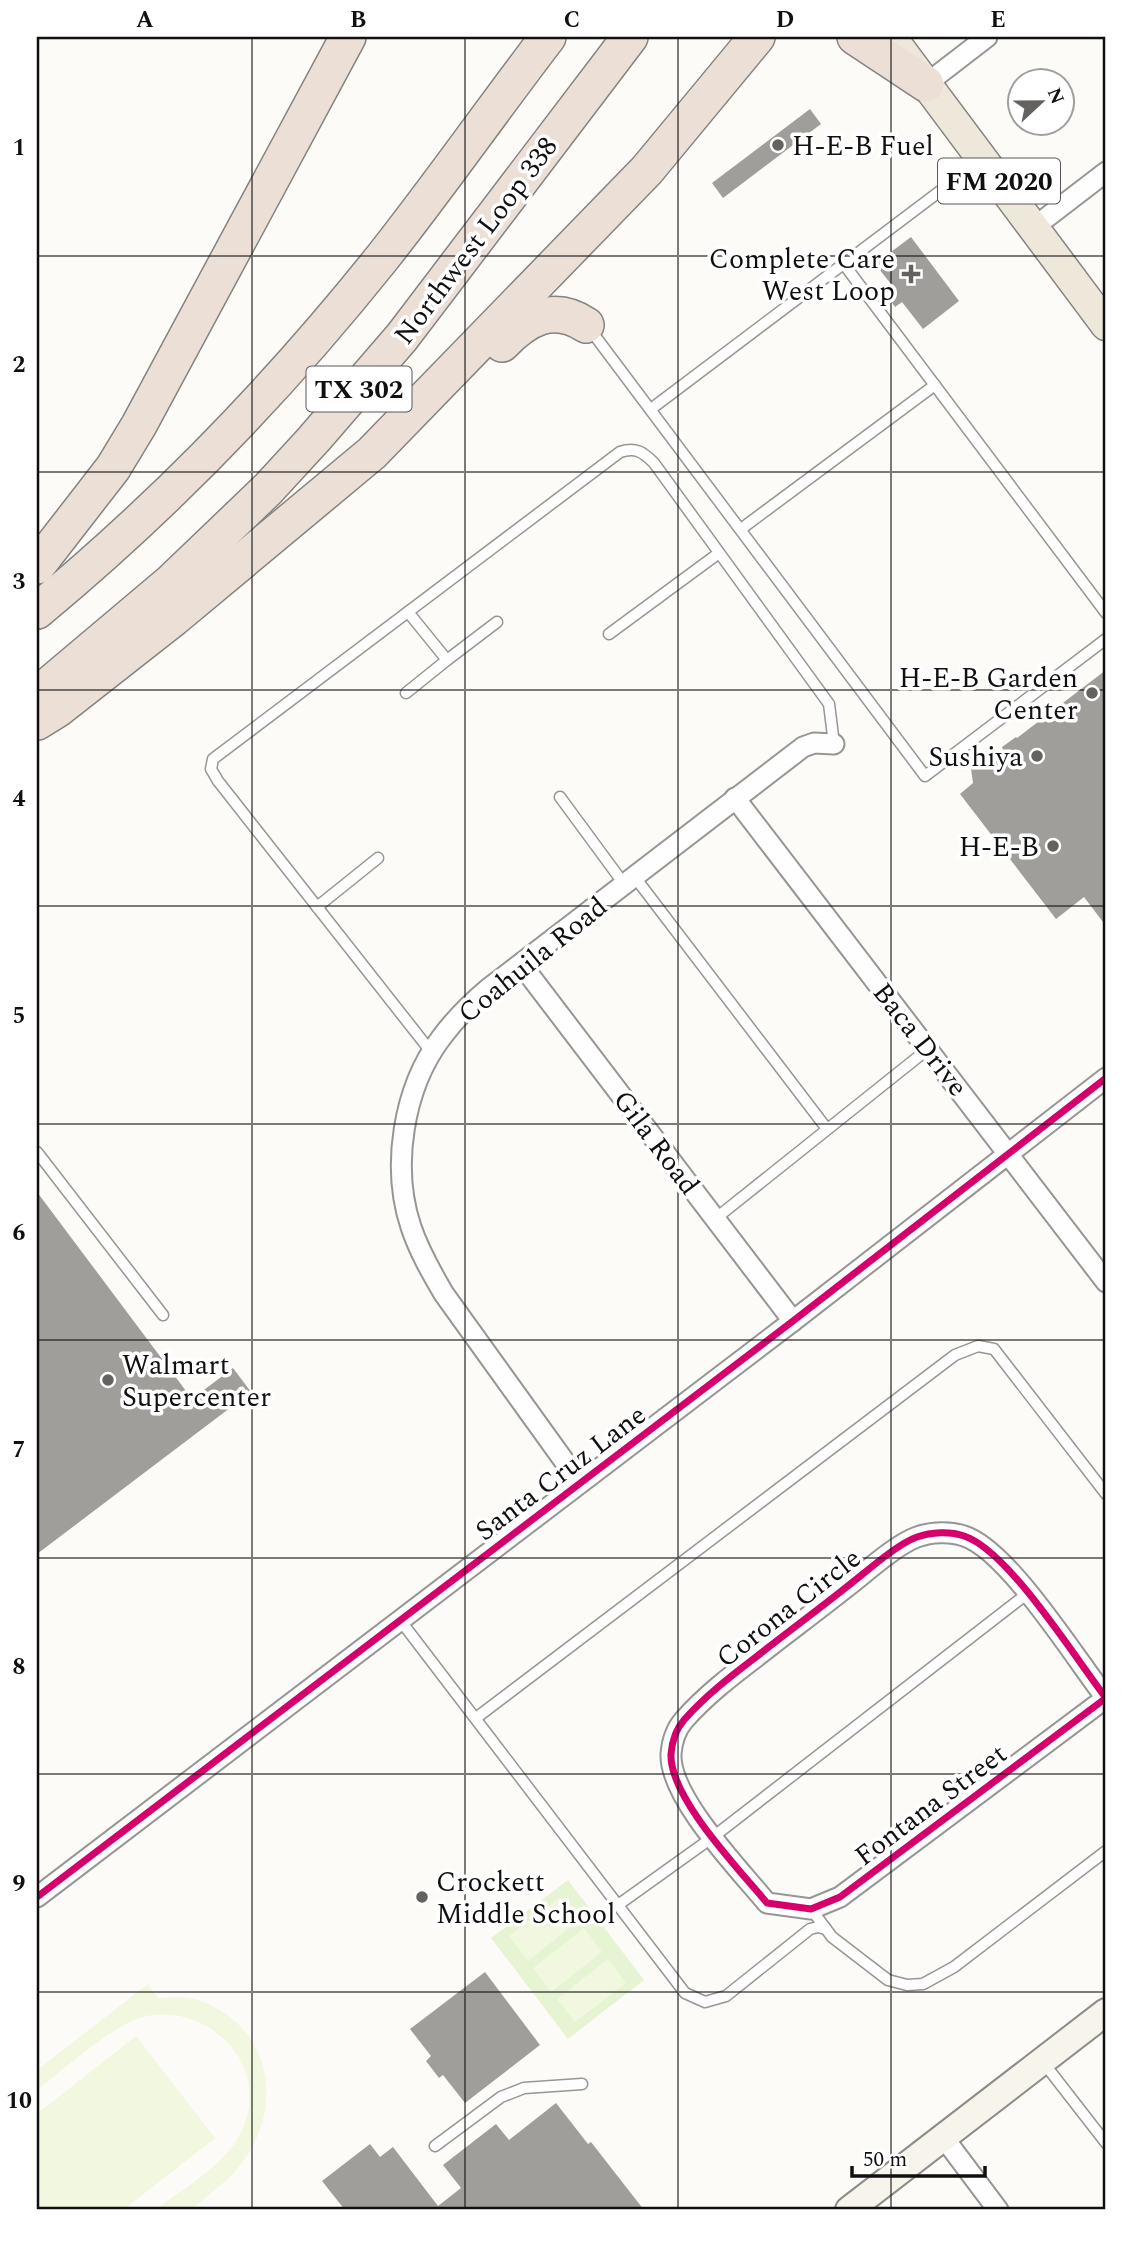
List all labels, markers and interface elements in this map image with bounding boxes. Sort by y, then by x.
text: A [136,3,154,38]
text: B [350,3,366,38]
text: C [564,3,580,38]
text: D [776,3,794,38]
text: E [990,3,1006,38]
north arrow [1006,66,1076,136]
text: N [1039,84,1072,109]
place label: H-E-B Fuel [792,125,934,168]
street label: Northwest Loop 338 [384,128,569,354]
text: 1 [13,131,25,166]
marker: H-E-B Fuel [770,137,786,153]
road number: FM 2020 [938,158,1060,204]
place label: Complete Care West Loop [709,238,895,313]
marker: Complete Care West Loop [901,264,921,284]
text: 2 [13,348,26,383]
road number: TX 302 [306,366,412,412]
text: 3 [13,565,26,600]
place label: H-E-B Garden Center [899,657,1078,732]
marker: H-E-B Garden Center [1084,685,1100,701]
place label: Sushiya [928,736,1023,779]
marker: Sushiya [1029,748,1045,764]
text: 4 [13,782,26,817]
place label: H-E-B [959,826,1039,869]
marker: H-E-B [1045,838,1061,854]
street label: Coahuila Road [449,886,617,1034]
street label: Baca Drive [861,974,978,1106]
text: 5 [13,999,25,1034]
street label: Gila Road [602,1081,710,1205]
text: 6 [13,1216,26,1251]
place label: Walmart Supercenter [122,1344,271,1419]
marker: Walmart Supercenter [100,1372,116,1388]
street label: Santa Cruz Lane [466,1394,656,1552]
text: 7 [13,1433,25,1468]
street label: Corona Circle [707,1538,871,1679]
text: 8 [13,1650,25,1685]
street label: Fontana Street [845,1733,1016,1877]
place label: Crockett Middle School [436,1861,615,1936]
text: 9 [13,1867,26,1902]
marker: Crockett Middle School [414,1889,430,1905]
text: 10 [6,2084,32,2119]
scale bar [852,2135,986,2179]
text: 50 m [863,2144,907,2176]

